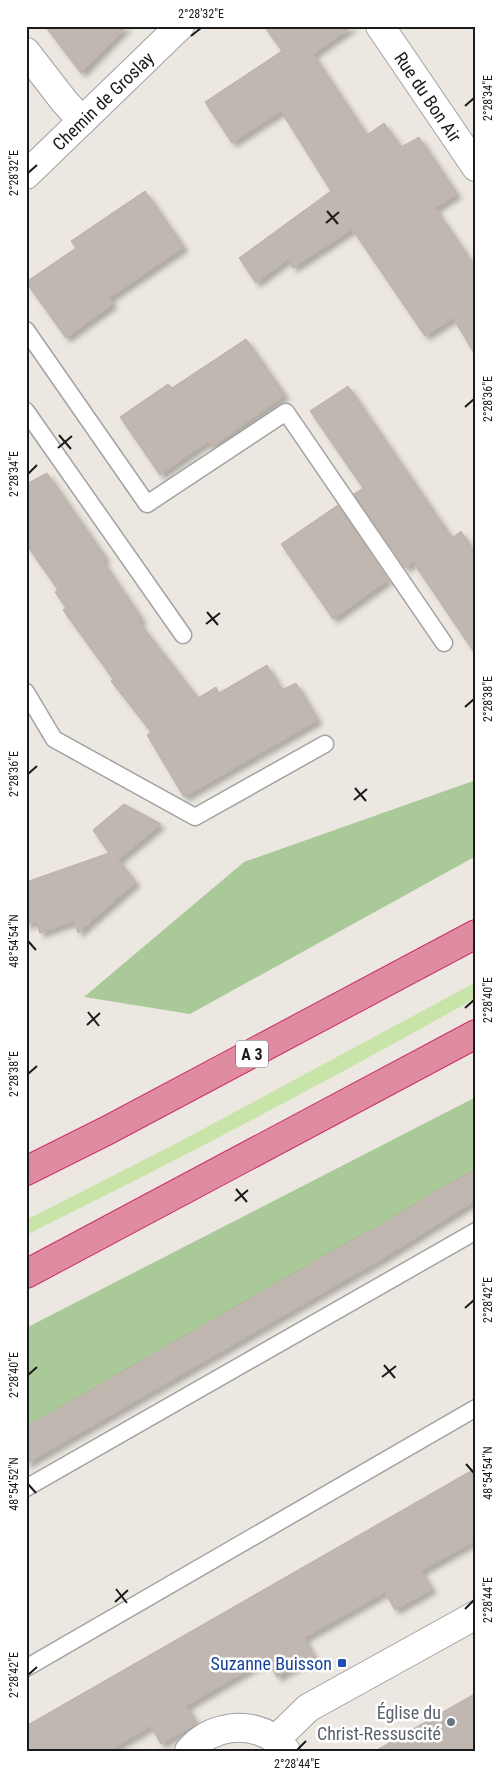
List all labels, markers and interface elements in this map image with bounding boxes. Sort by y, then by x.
text: 2°28'32"E [178,7,224,21]
street label: Chemin de Groslay [48,47,158,155]
street label: Rue du Bon Air [390,48,466,147]
text: 2°28'34"E [481,75,495,121]
text: 2°28'32"E [7,150,21,196]
text: 2°28'36"E [481,376,495,422]
text: 2°28'34"E [7,451,21,497]
text: 2°28'38"E [481,676,495,722]
text: 2°28'36"E [7,751,21,797]
text: 48°54'54"N [7,914,21,968]
text: 2°28'40"E [481,977,495,1023]
road number: A 3 [236,1040,268,1068]
text: 2°28'38"E [7,1051,21,1097]
text: 2°28'42"E [481,1277,495,1323]
text: 2°28'40"E [7,1352,21,1398]
text: 48°54'54"N [481,1446,495,1500]
text: 48°54'52"N [7,1457,21,1511]
text: 2°28'44"E [481,1577,495,1623]
text: 2°28'42"E [7,1652,21,1698]
place label: Suzanne Buisson [211,1653,332,1674]
marker: Suzanne Buisson [336,1657,348,1669]
place label: Église du Christ-Ressuscité [317,1702,441,1744]
marker: Église du Christ-Ressuscité [445,1716,457,1728]
text: 2°28'44"E [274,1757,320,1771]

